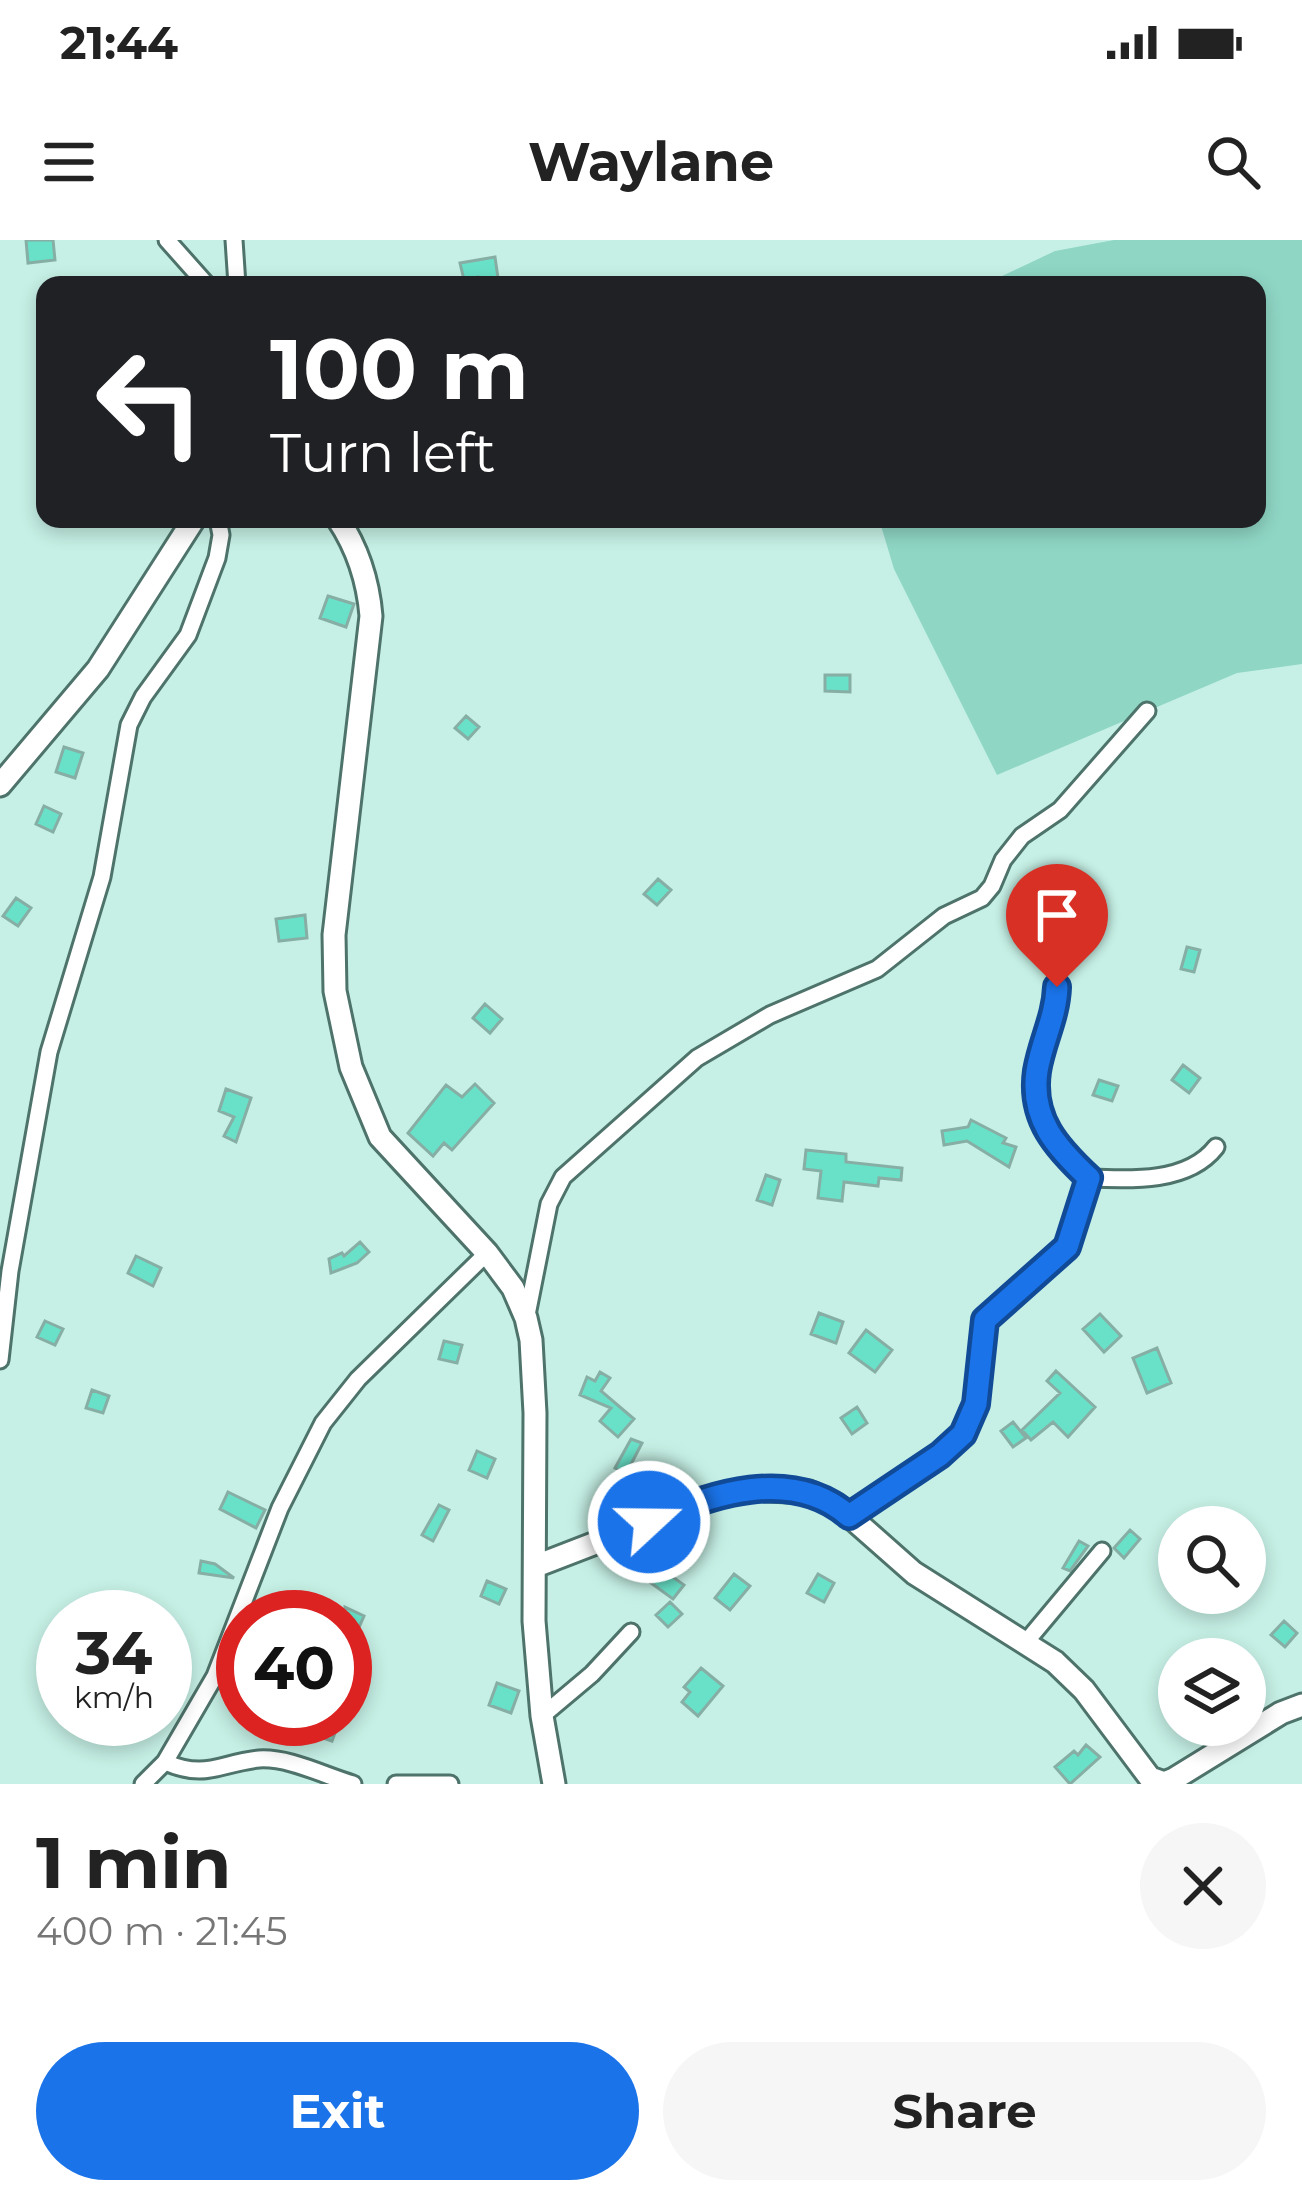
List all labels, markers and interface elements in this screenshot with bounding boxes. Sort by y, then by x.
text: 21:44 [60,15,178,70]
icon: menu [36,129,102,195]
text: Waylane [528,129,774,195]
icon: search [1200,129,1266,195]
text: 100 m [270,318,529,420]
icon: left [72,324,228,480]
text: Turn left [270,420,496,486]
pin [1006,864,1108,987]
icon: arrive [1024,882,1090,948]
position arrow [586,1459,712,1585]
map controls [1158,1506,1266,1746]
button: search [1158,1506,1266,1614]
speed limit sign: 40 [216,1590,372,1746]
text: 34 [76,1616,152,1689]
button: layers [1158,1638,1266,1746]
text: km/h [74,1679,154,1716]
text: 1 min [36,1818,232,1906]
button: close [1140,1823,1266,1949]
text: 400 m · 21:45 [36,1907,288,1955]
button: Exit [36,2042,639,2180]
button: Share [663,2042,1266,2180]

